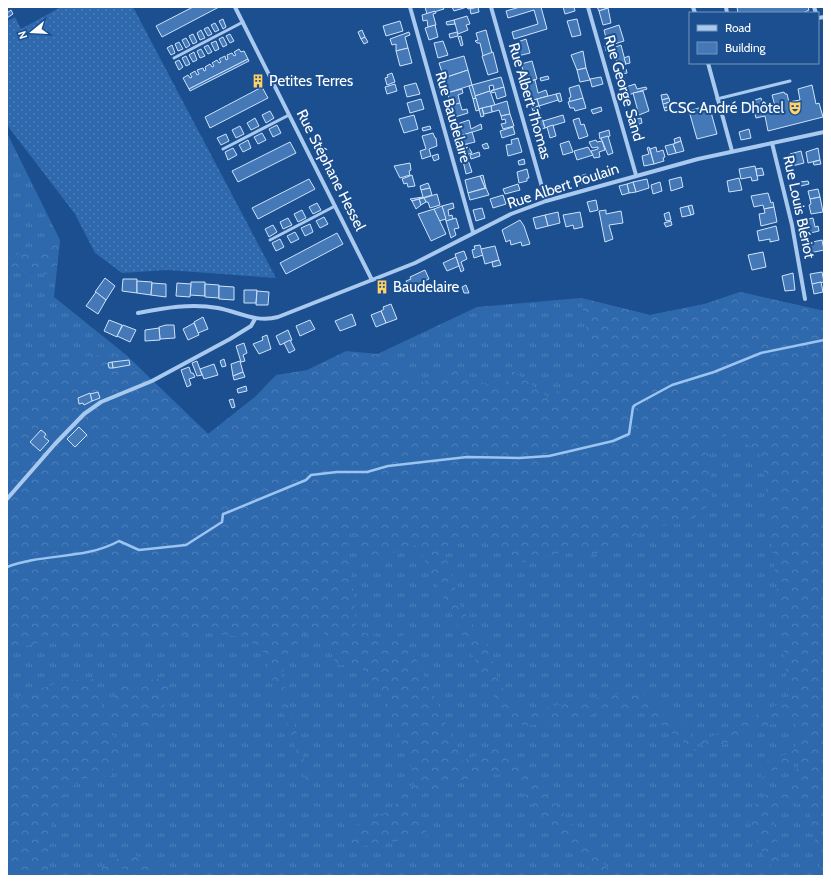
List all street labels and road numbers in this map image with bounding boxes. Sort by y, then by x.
street label: Rue George Sand [600,33,648,143]
street label: Rue Albert Thomas [505,41,555,161]
street label: Rue Baudelaire [431,69,475,165]
street label: Rue Stéphane Hessel [293,106,370,234]
street label: Rue Louis Blériot [779,154,819,260]
street label: Rue Albert Poulain [505,159,621,213]

